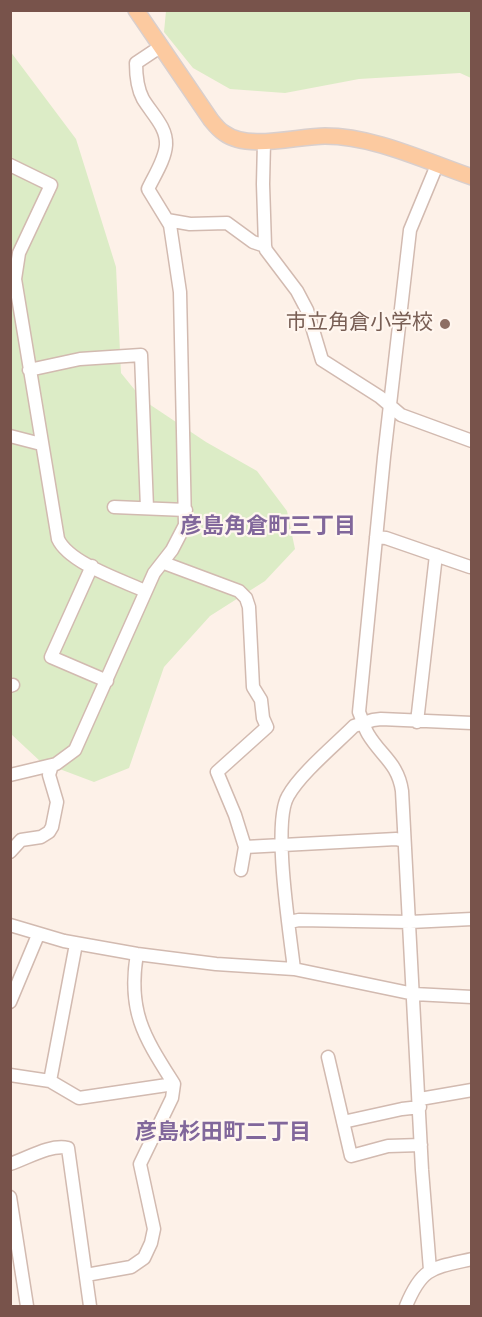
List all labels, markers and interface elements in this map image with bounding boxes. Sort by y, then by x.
place label: 市立角倉小学校 [286,311,433,337]
marker: 市立角倉小学校 [438,317,452,331]
district label: 彦島角倉町三丁目 [180,515,356,541]
district label: 彦島杉田町二丁目 [135,1121,311,1147]

